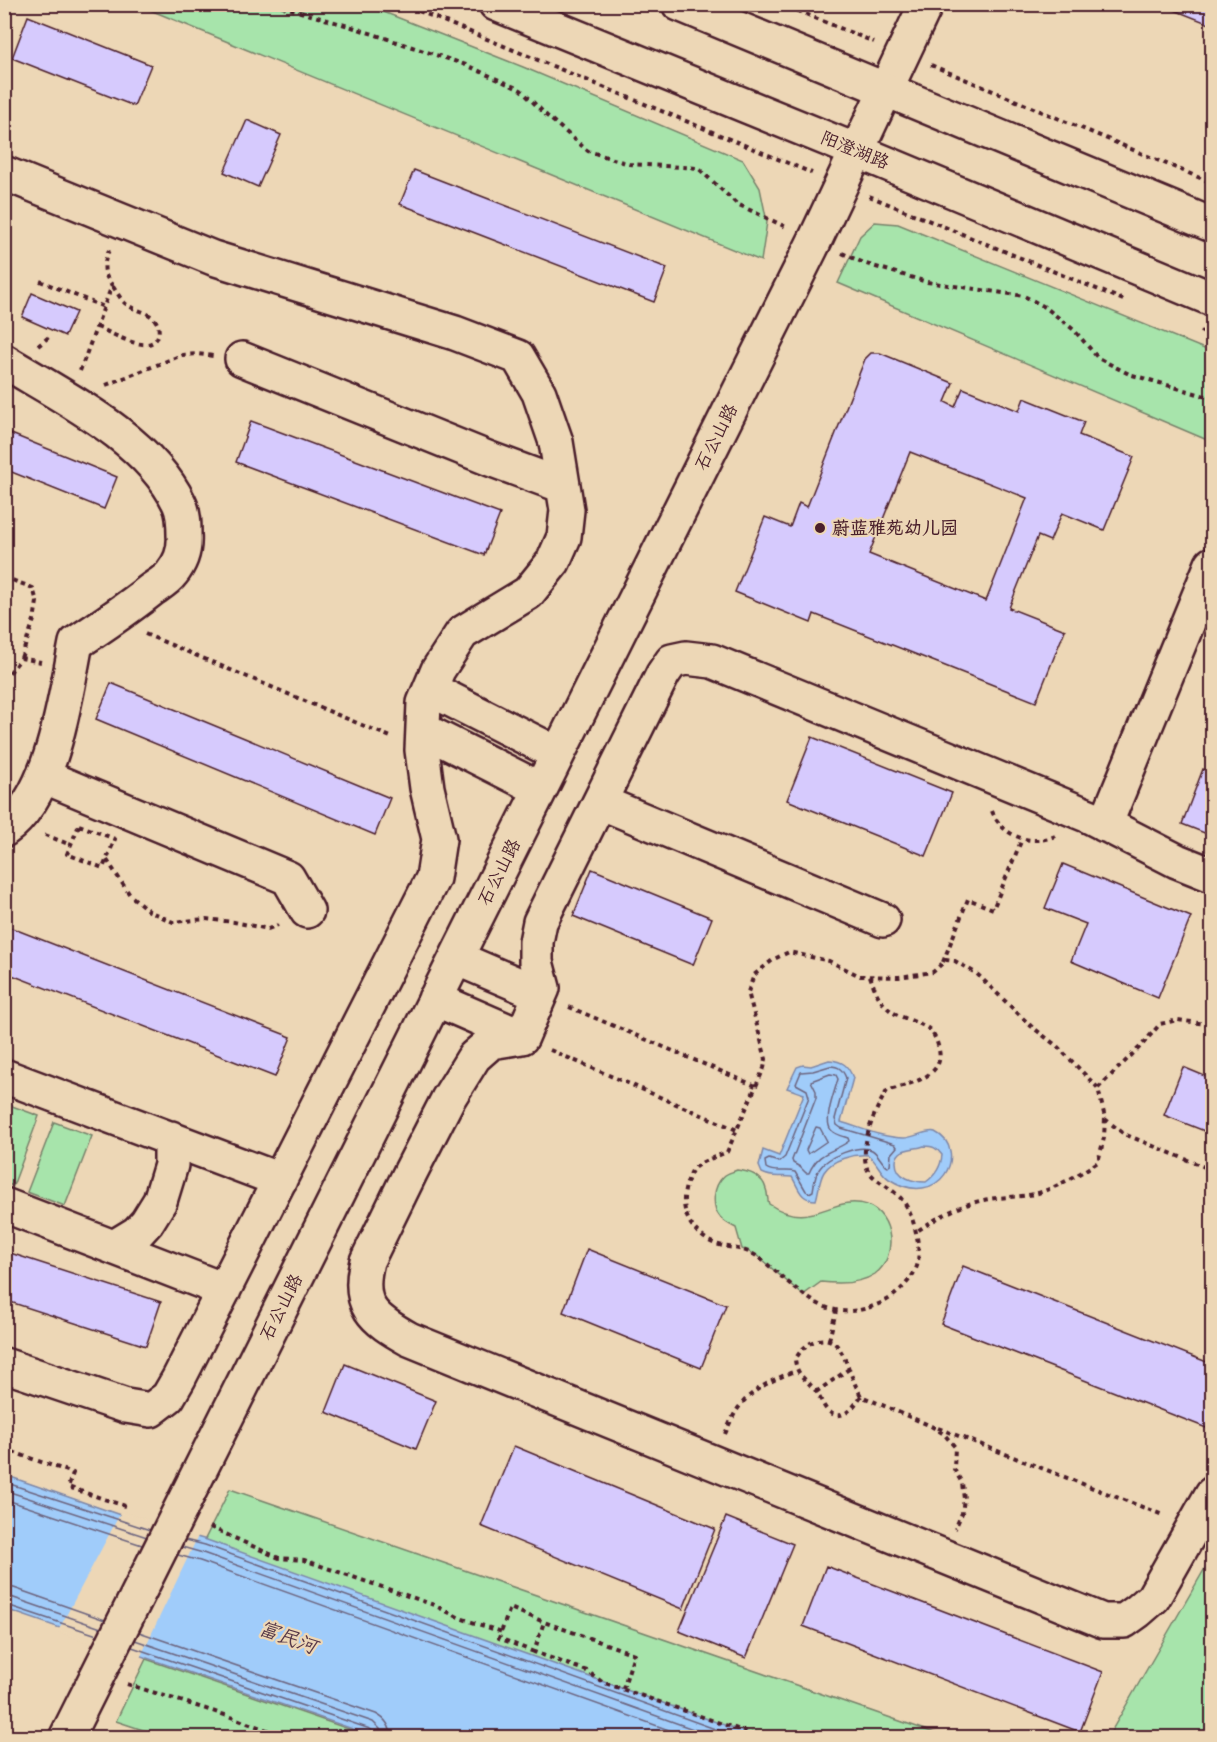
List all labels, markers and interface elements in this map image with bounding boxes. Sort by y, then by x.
street label: 阳澄湖路 [817,128,892,176]
street label: 石公山路 [692,401,744,475]
place label: 蔚蓝雅苑幼儿园 [832,518,958,541]
marker: 蔚蓝雅苑幼儿园 [813,521,827,535]
street label: 石公山路 [475,836,527,910]
street label: 石公山路 [257,1271,309,1345]
water label: 富民河 [255,1617,322,1662]

